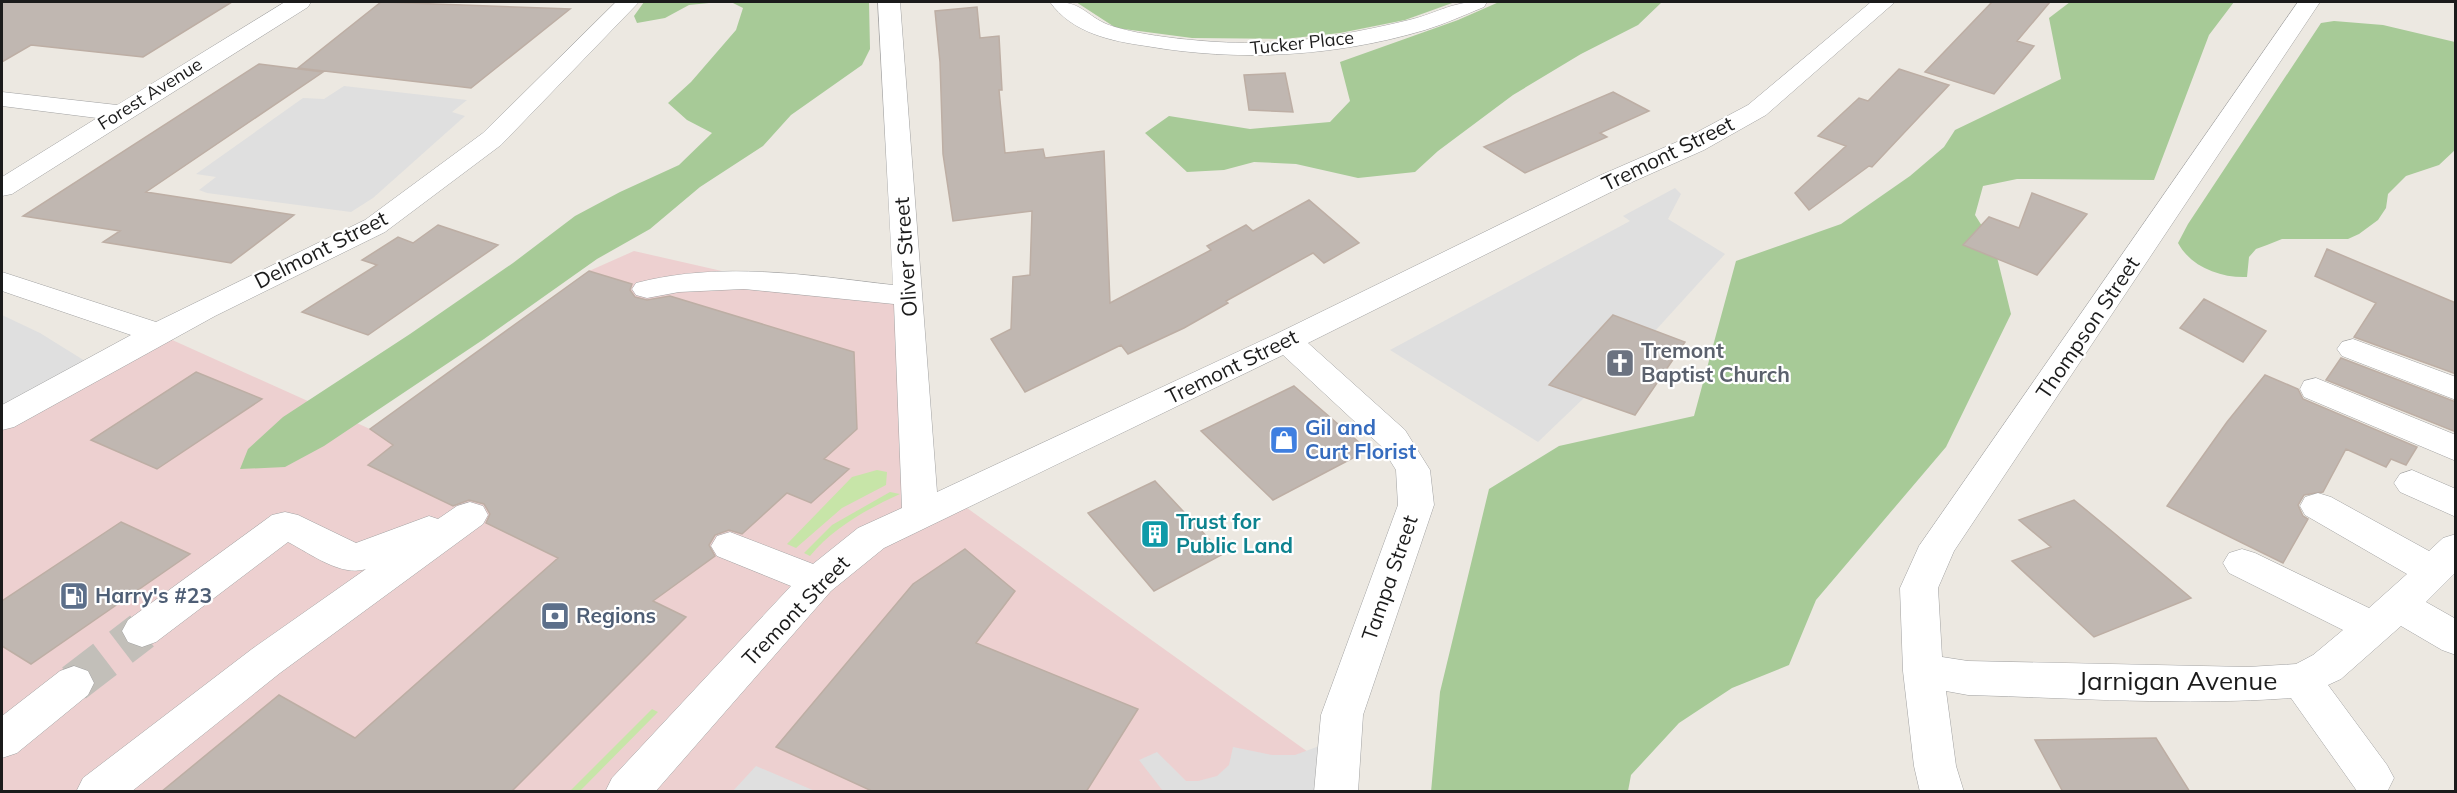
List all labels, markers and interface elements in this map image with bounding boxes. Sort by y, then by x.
street label: Tucker Place [1249,26,1355,59]
street label: Forest Avenue [93,52,206,135]
street label: Tremont Street [1597,110,1738,196]
street label: Oliver Street [888,196,922,318]
street label: Delmont Street [250,204,391,294]
street label: Thompson Street [2030,251,2144,404]
street label: Tremont Street [1161,323,1302,409]
place label: Tremont Baptist Church [1641,337,1790,387]
church icon: Tremont Baptist Church [1604,347,1636,379]
place label: Gil and Curt Florist [1305,414,1416,464]
shop icon: Gil and Curt Florist [1268,424,1300,456]
place label: Trust for Public Land [1176,508,1293,558]
street label: Tampa Street [1355,512,1423,644]
building icon: Trust for Public Land [1139,518,1171,550]
street label: Tremont Street [736,550,855,671]
fuel station icon: Harry's #23 [58,580,90,612]
place label: Harry's #23 [95,582,212,608]
bank icon: Regions [539,600,571,632]
place label: Regions [576,602,656,628]
street label: Jarnigan Avenue [2079,664,2277,697]

